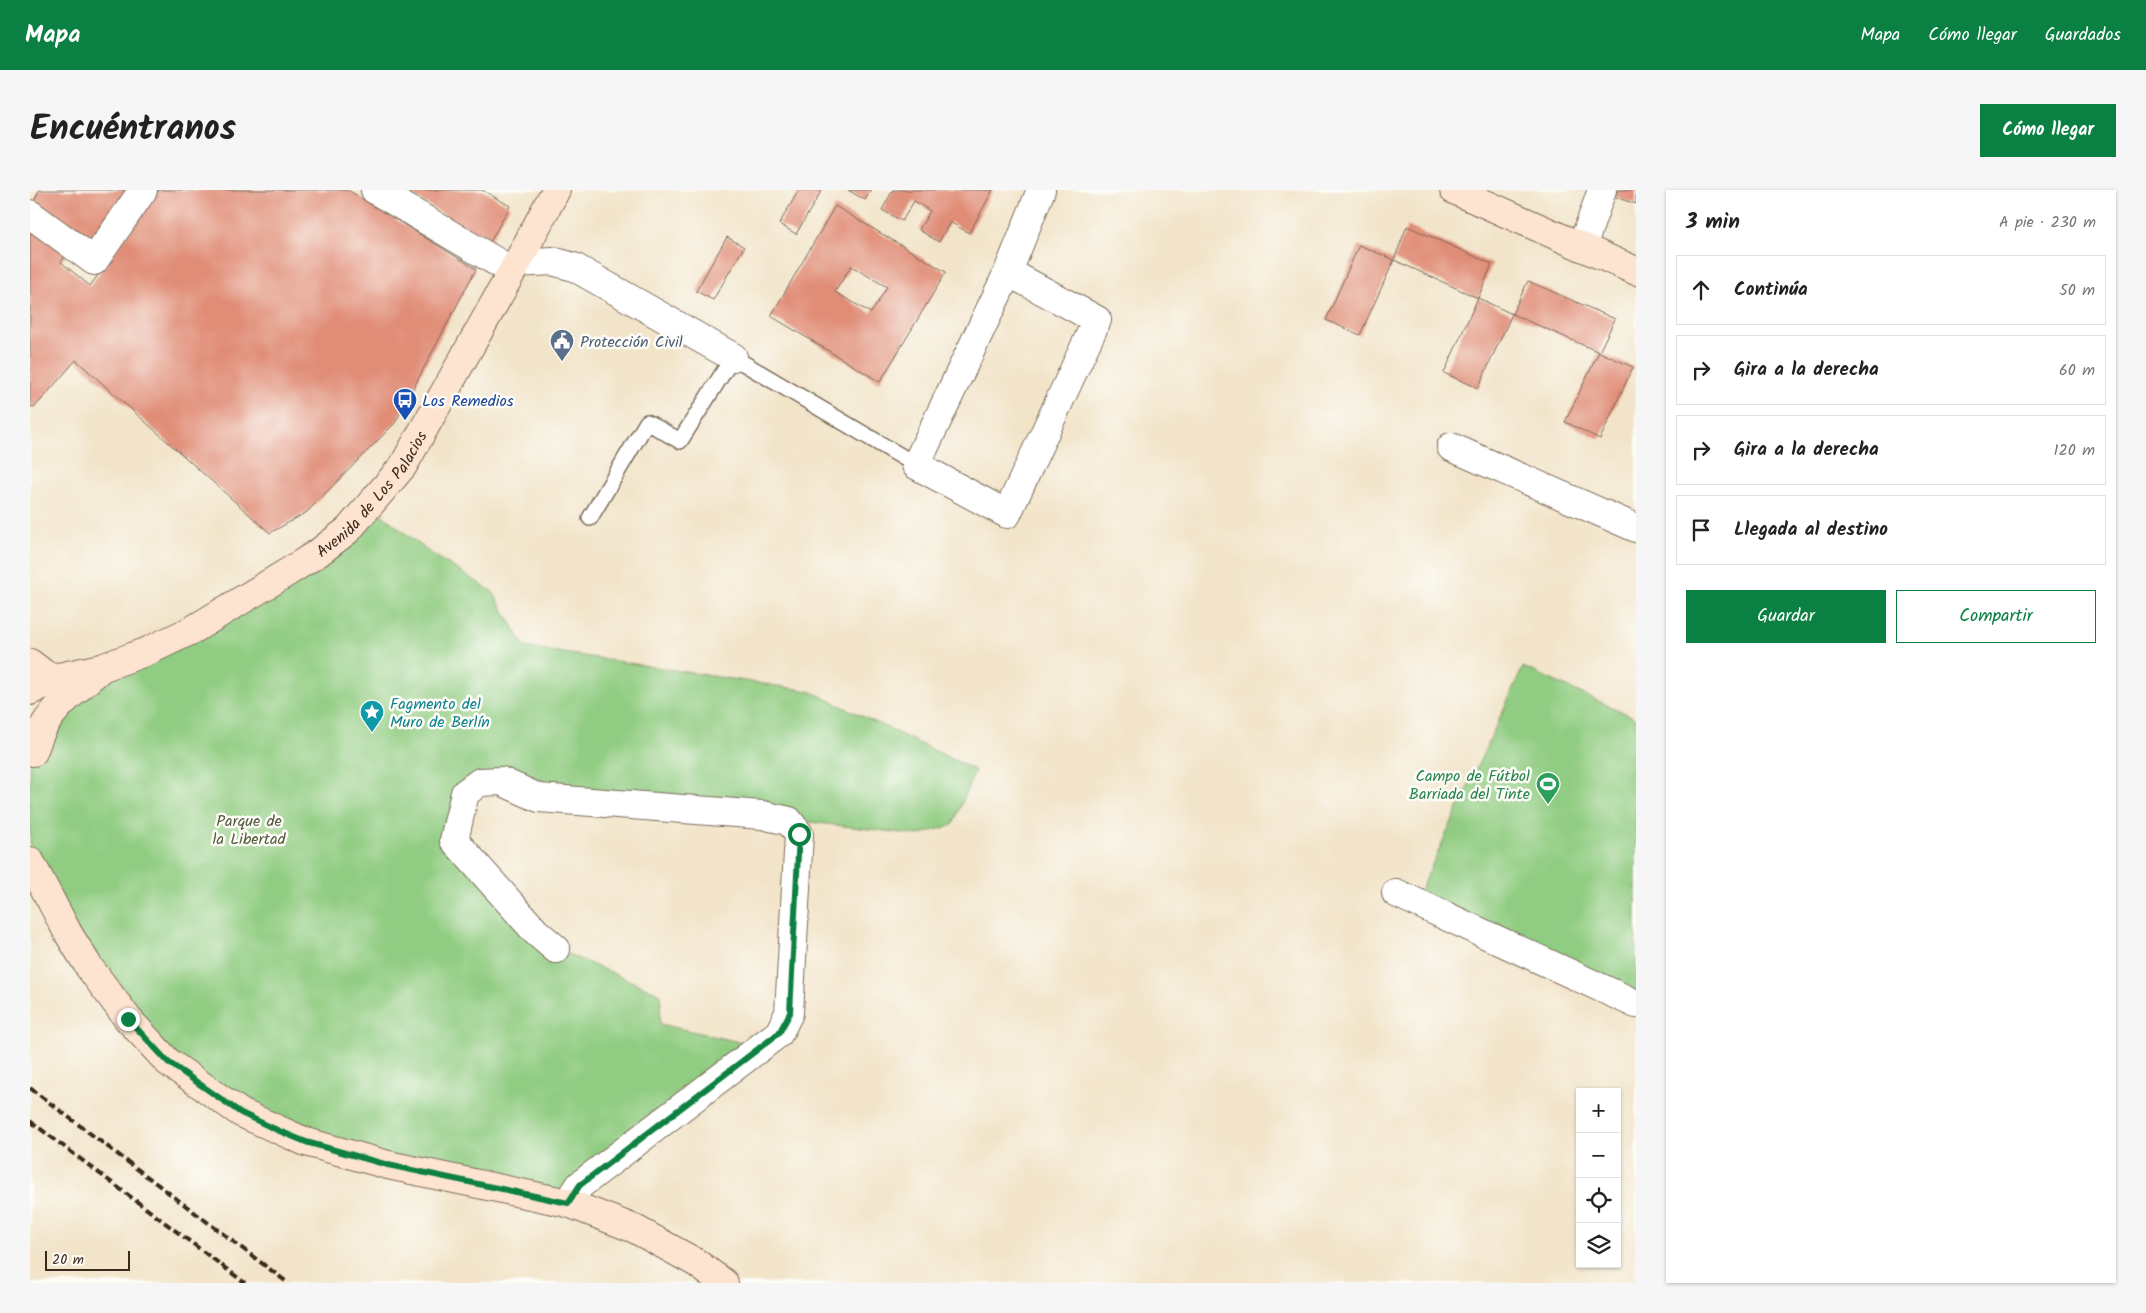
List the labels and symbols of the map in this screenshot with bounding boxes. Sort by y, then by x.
public building icon: Protección Civil [549,328,575,362]
place label: Protección Civil [580,330,683,355]
bus stop icon: Los Remedios [392,387,418,421]
place label: Los Remedios [422,389,514,414]
street label: Avenida de Los Palacios [311,426,434,564]
place label: Fagmento del Muro de Berlín [390,692,490,735]
place icon: Fagmento del Muro de Berlín [359,699,385,733]
place label: Campo de Fútbol Barriada del Tinte [1409,764,1530,807]
sports icon: Campo de Fútbol Barriada del Tinte [1535,771,1561,805]
park label: Parque de la Libertad [213,809,286,852]
route start [788,823,811,846]
route end [117,1008,140,1031]
scale bar [45,1248,130,1271]

